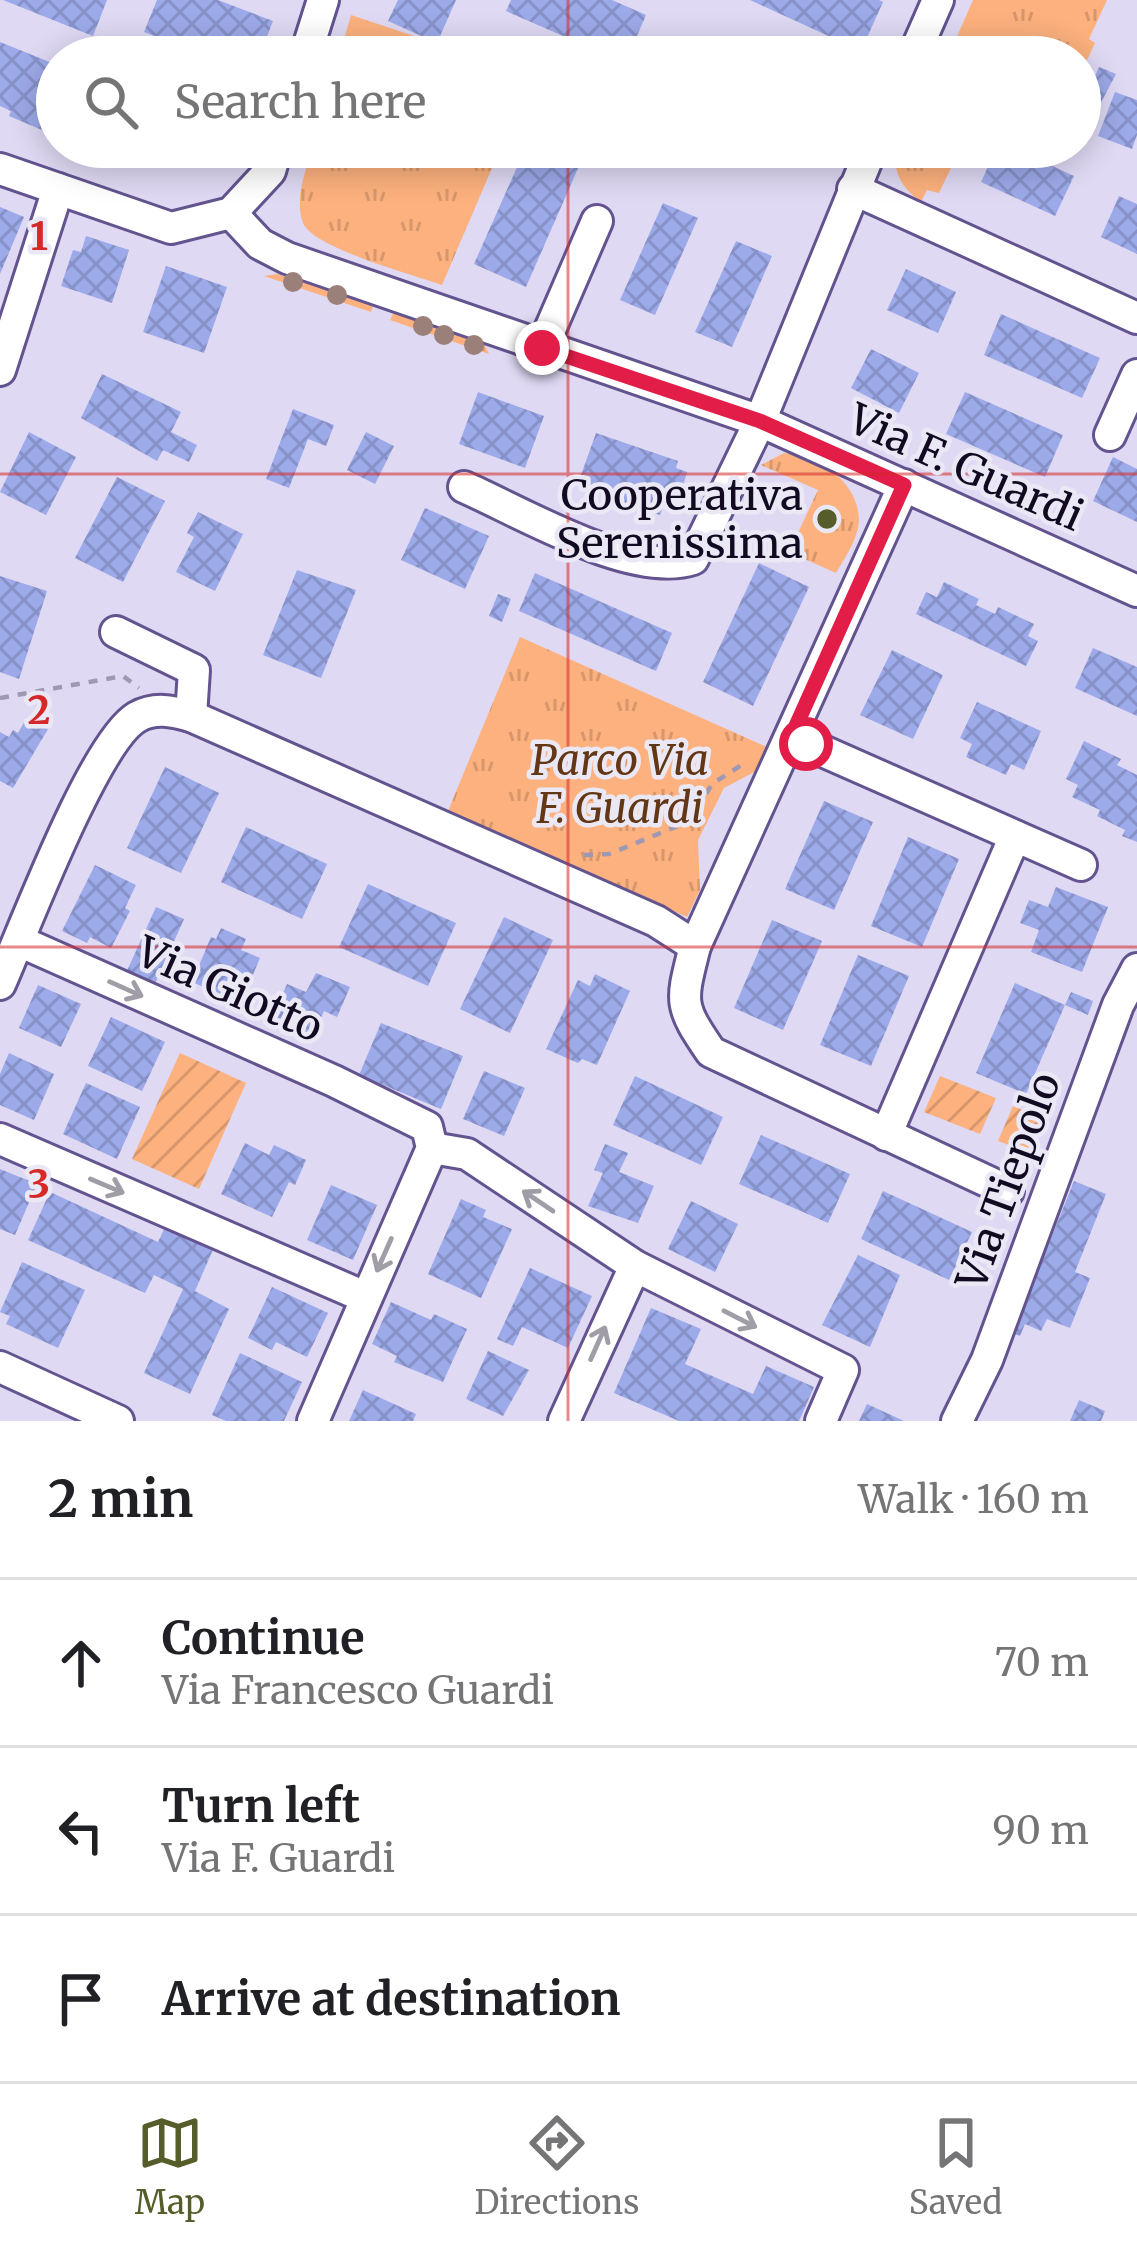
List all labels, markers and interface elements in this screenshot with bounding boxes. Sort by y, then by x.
search box [36,36,1101,168]
icon: search [78,69,144,135]
text: Search here [174,74,426,130]
text: 1 [30,212,48,261]
route end [515,321,569,375]
street label: Via F. Guardi [840,392,1091,542]
place label: Cooperativa Serenissima [556,469,803,569]
marker: Cooperativa Serenissima [814,506,840,532]
text: 2 [28,686,50,735]
route start [779,717,833,771]
park label: Parco Via F. Guardi [531,734,709,834]
street label: Via Giotto [128,925,331,1053]
one-way arrow [107,979,143,1001]
street label: Via Tiepolo [944,1066,1071,1297]
text: 3 [28,1160,50,1209]
one-way arrow [89,1176,125,1198]
one-way arrow [521,1189,555,1214]
one-way arrow [371,1236,393,1272]
one-way arrow [721,1308,757,1331]
one-way arrow [589,1326,611,1362]
text: 2 min [48,1467,193,1531]
text: Walk · 160 m [858,1475,1089,1524]
text: Continue [162,1610,364,1666]
icon: ahead [48,1630,114,1696]
text: 70 m [995,1638,1089,1687]
text: Via Francesco Guardi [162,1666,554,1715]
text: Turn left [162,1778,360,1834]
icon: left [48,1798,114,1864]
text: 90 m [992,1806,1089,1855]
text: Via F. Guardi [162,1834,395,1883]
icon: arrive [48,1966,114,2032]
text: Arrive at destination [162,1971,620,2027]
tab: Map [135,2110,205,2223]
tab: Directions [474,2110,639,2223]
tab: Saved [909,2110,1002,2223]

